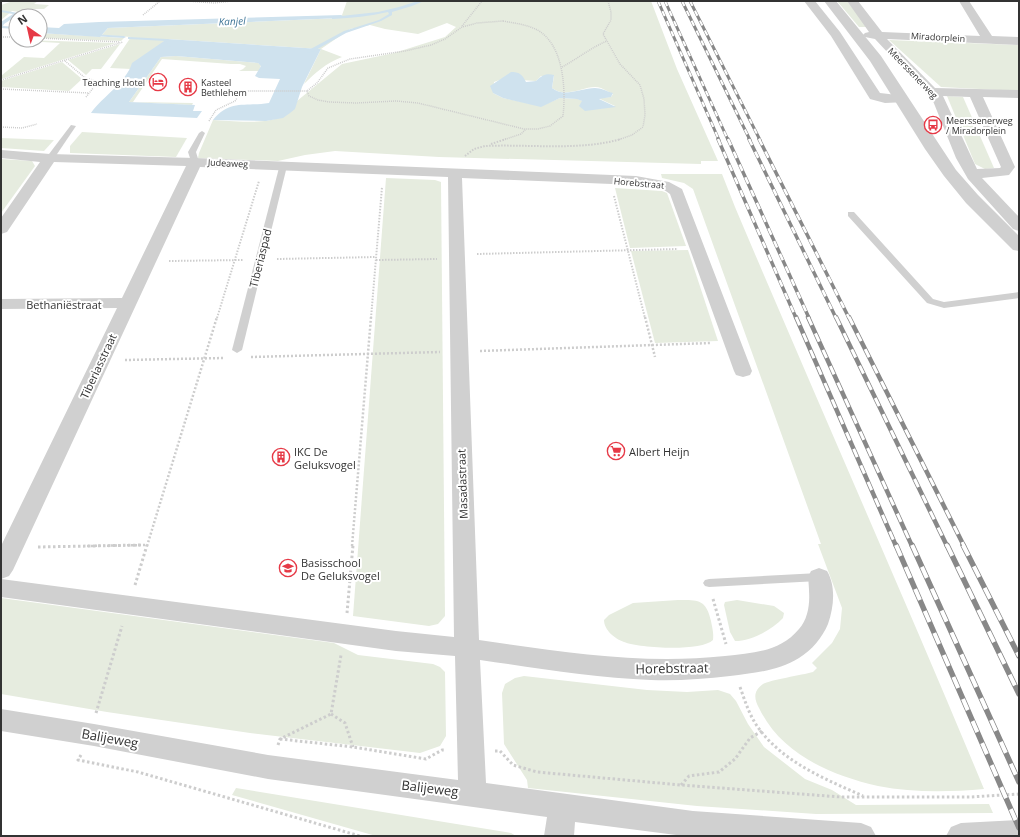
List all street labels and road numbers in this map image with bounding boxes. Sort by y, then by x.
street label: Miradorplein [911,29,965,45]
street label: Meerssenerweg [885,44,941,102]
street label: Judeaweg [206,155,249,171]
street label: Horebstraat [613,174,665,192]
street label: Tiberiaspad [245,227,275,289]
street label: Bethaniëstraat [26,297,102,312]
street label: Tiberiasstraat [76,331,120,401]
street label: Masadastraat [453,449,471,519]
street label: Horebstraat [635,658,709,678]
street label: Balijeweg [80,724,140,752]
street label: Balijeweg [401,776,459,800]

